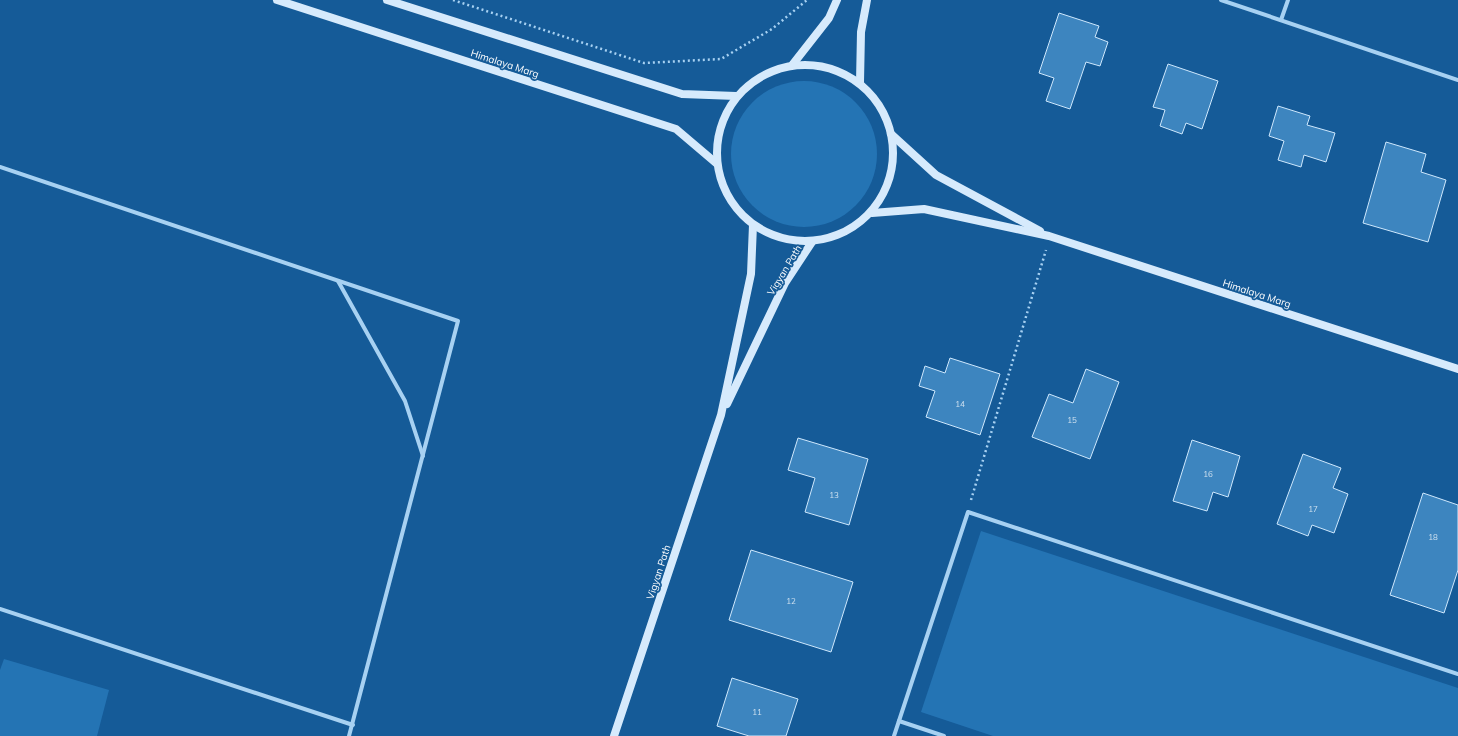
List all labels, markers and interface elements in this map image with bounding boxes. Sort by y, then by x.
street label: Himalaya Marg [469,46,541,81]
street label: Vigyan Path [764,242,805,298]
street label: Himalaya Marg [1221,276,1293,311]
house number: 14 [955,399,965,409]
house number: 15 [1067,415,1077,425]
house number: 16 [1203,469,1213,479]
house number: 13 [829,490,839,500]
house number: 17 [1308,504,1318,514]
house number: 18 [1428,532,1438,542]
street label: Vigyan Path [644,543,673,601]
house number: 12 [786,596,796,606]
house number: 11 [752,707,762,717]

